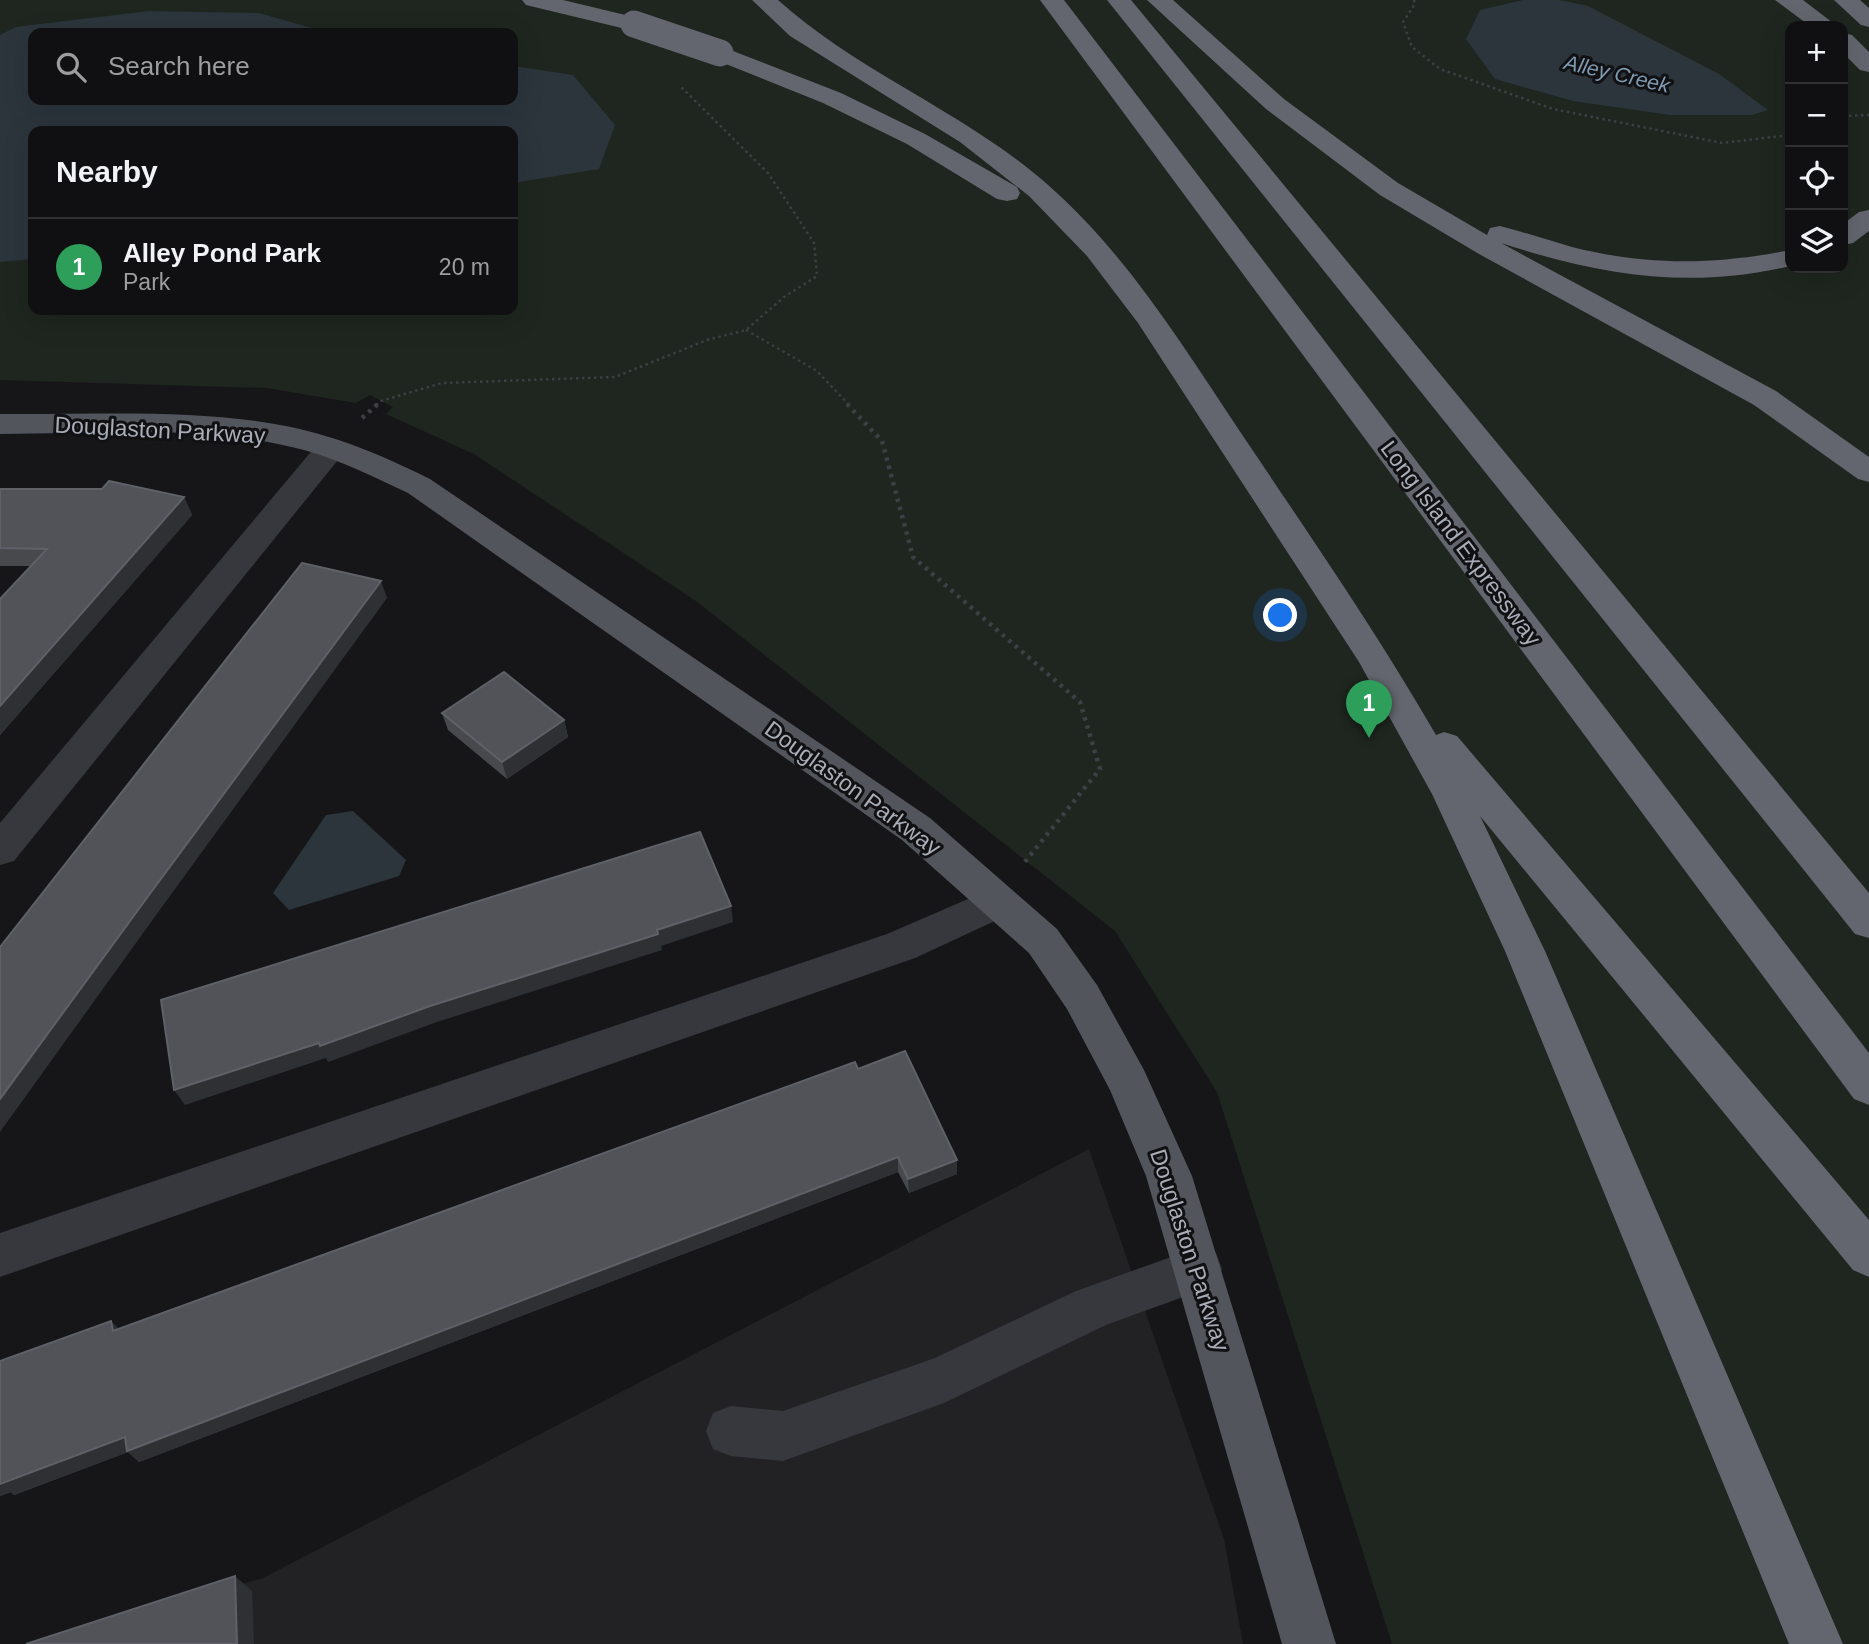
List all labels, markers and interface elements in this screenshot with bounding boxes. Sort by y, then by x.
map controls [1785,21,1848,273]
button: + [1785,21,1848,84]
search box [28,28,518,105]
icon: search [52,48,90,86]
water label: Alley Creek [1560,50,1673,97]
text: Search here [108,51,250,81]
button: − [1785,84,1848,147]
button: locate [1785,147,1848,210]
text: Nearby [56,155,158,188]
button: layers [1785,210,1848,273]
text: Alley Pond Park [123,238,321,268]
text: 1 [73,254,85,280]
text: 20 m [439,254,490,280]
text: Park [123,269,170,295]
street label: Douglaston Parkway [54,411,267,449]
street label: Long Island Expressway [1376,436,1547,651]
your location [1263,598,1297,632]
pin: 1 [1346,680,1392,738]
street label: Douglaston Parkway [760,715,946,861]
street label: Douglaston Parkway [1145,1146,1235,1355]

